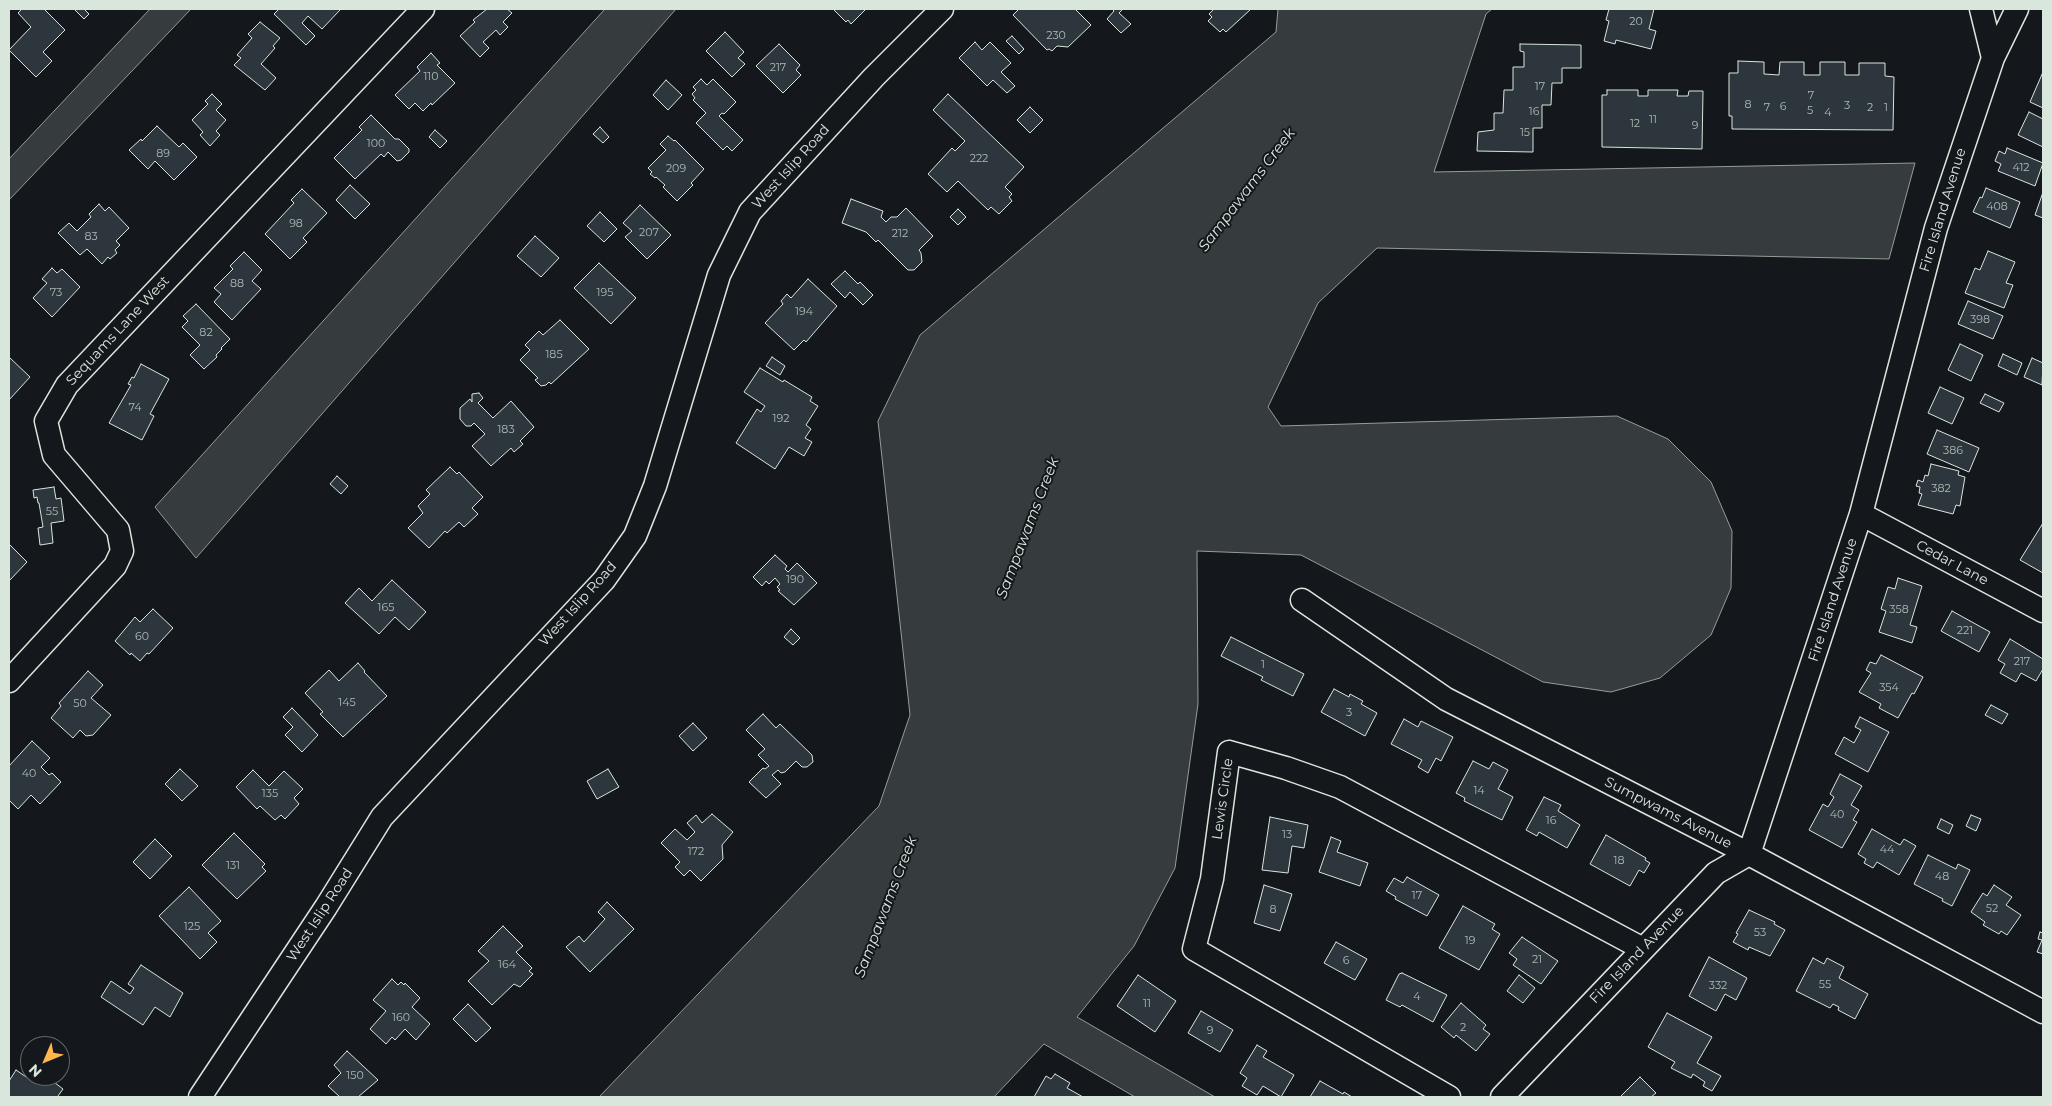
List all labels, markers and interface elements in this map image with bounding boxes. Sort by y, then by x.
house number: 20 [1629,15,1643,29]
house number: 230 [1046,29,1066,43]
house number: 217 [770,61,786,75]
house number: 110 [423,70,439,84]
house number: 17 [1535,80,1545,94]
house number: 7 [1808,89,1814,103]
house number: 8 [1744,98,1752,112]
house number: 3 [1844,99,1850,113]
house number: 6 [1780,100,1786,114]
house number: 7 [1764,101,1770,115]
house number: 2 [1867,101,1873,115]
house number: 1 [1884,101,1888,115]
house number: 5 [1807,104,1813,118]
house number: 16 [1529,105,1539,119]
house number: 4 [1824,106,1832,120]
house number: 11 [1649,113,1657,127]
house number: 12 [1630,117,1640,131]
house number: 9 [1692,119,1698,133]
street label: West Islip Road [749,121,833,213]
water label: Sampawams Creek [1195,125,1299,255]
house number: 15 [1520,126,1530,140]
house number: 100 [367,137,385,151]
street label: Fire Island Avenue [1916,146,1970,274]
house number: 89 [156,147,170,161]
house number: 222 [970,152,988,166]
house number: 412 [2012,161,2030,175]
house number: 209 [666,162,686,176]
house number: 408 [1986,200,2008,214]
house number: 98 [289,217,303,231]
house number: 207 [639,226,659,240]
house number: 212 [892,227,908,241]
house number: 83 [84,230,98,244]
street label: Sequams Lane West [63,273,173,389]
house number: 88 [230,277,244,291]
house number: 73 [50,286,62,300]
house number: 195 [597,286,613,300]
house number: 194 [795,305,813,319]
house number: 398 [1970,313,1990,327]
house number: 82 [199,326,213,340]
house number: 185 [545,348,563,362]
house number: 74 [128,401,142,415]
house number: 192 [773,412,789,426]
house number: 183 [497,423,515,437]
house number: 386 [1943,444,1963,458]
water label: Sampawams Creek [993,455,1063,601]
house number: 382 [1931,482,1951,496]
house number: 55 [46,505,58,519]
street label: Fire Island Avenue [1805,536,1861,664]
street label: Cedar Lane [1913,537,1991,589]
street label: West Islip Road [536,558,620,650]
house number: 190 [786,573,804,587]
house number: 165 [378,601,394,615]
house number: 358 [1889,603,1909,617]
house number: 221 [1957,624,1973,638]
house number: 60 [135,630,149,644]
house number: 217 [2014,655,2030,669]
house number: 1 [1261,658,1265,672]
house number: 354 [1879,681,1899,695]
house number: 145 [338,696,356,710]
house number: 50 [73,697,87,711]
house number: 3 [1346,706,1352,720]
street label: Lewis Circle [1209,757,1237,841]
house number: 40 [22,767,36,781]
street label: Sumpwams Avenue [1602,774,1734,852]
house number: 14 [1473,784,1485,798]
house number: 135 [262,787,278,801]
house number: 40 [1830,808,1844,822]
house number: 16 [1546,814,1556,828]
house number: 13 [1282,828,1292,842]
water label: Sampawams Creek [851,834,921,980]
house number: 44 [1880,843,1894,857]
house number: 172 [688,845,704,859]
house number: 18 [1614,854,1624,868]
house number: 131 [226,859,240,873]
street label: West Islip Road [284,865,356,965]
house number: 48 [1935,870,1949,884]
house number: 17 [1412,889,1422,903]
house number: 52 [1986,902,1998,916]
house number: 8 [1269,903,1277,917]
street label: Fire Island Avenue [1586,903,1688,1007]
house number: 125 [184,920,200,934]
house number: 53 [1754,926,1766,940]
house number: 19 [1465,934,1475,948]
house number: 21 [1532,953,1542,967]
house number: 6 [1343,954,1349,968]
house number: 164 [498,958,516,972]
house number: 55 [1819,978,1831,992]
house number: 332 [1709,979,1727,993]
house number: 4 [1413,990,1421,1004]
house number: 11 [1143,997,1151,1011]
house number: 160 [392,1011,410,1025]
house number: 2 [1460,1021,1466,1035]
house number: 9 [1207,1024,1213,1038]
north arrow [20,1036,70,1086]
text: N [25,1061,45,1081]
house number: 150 [346,1069,364,1083]

